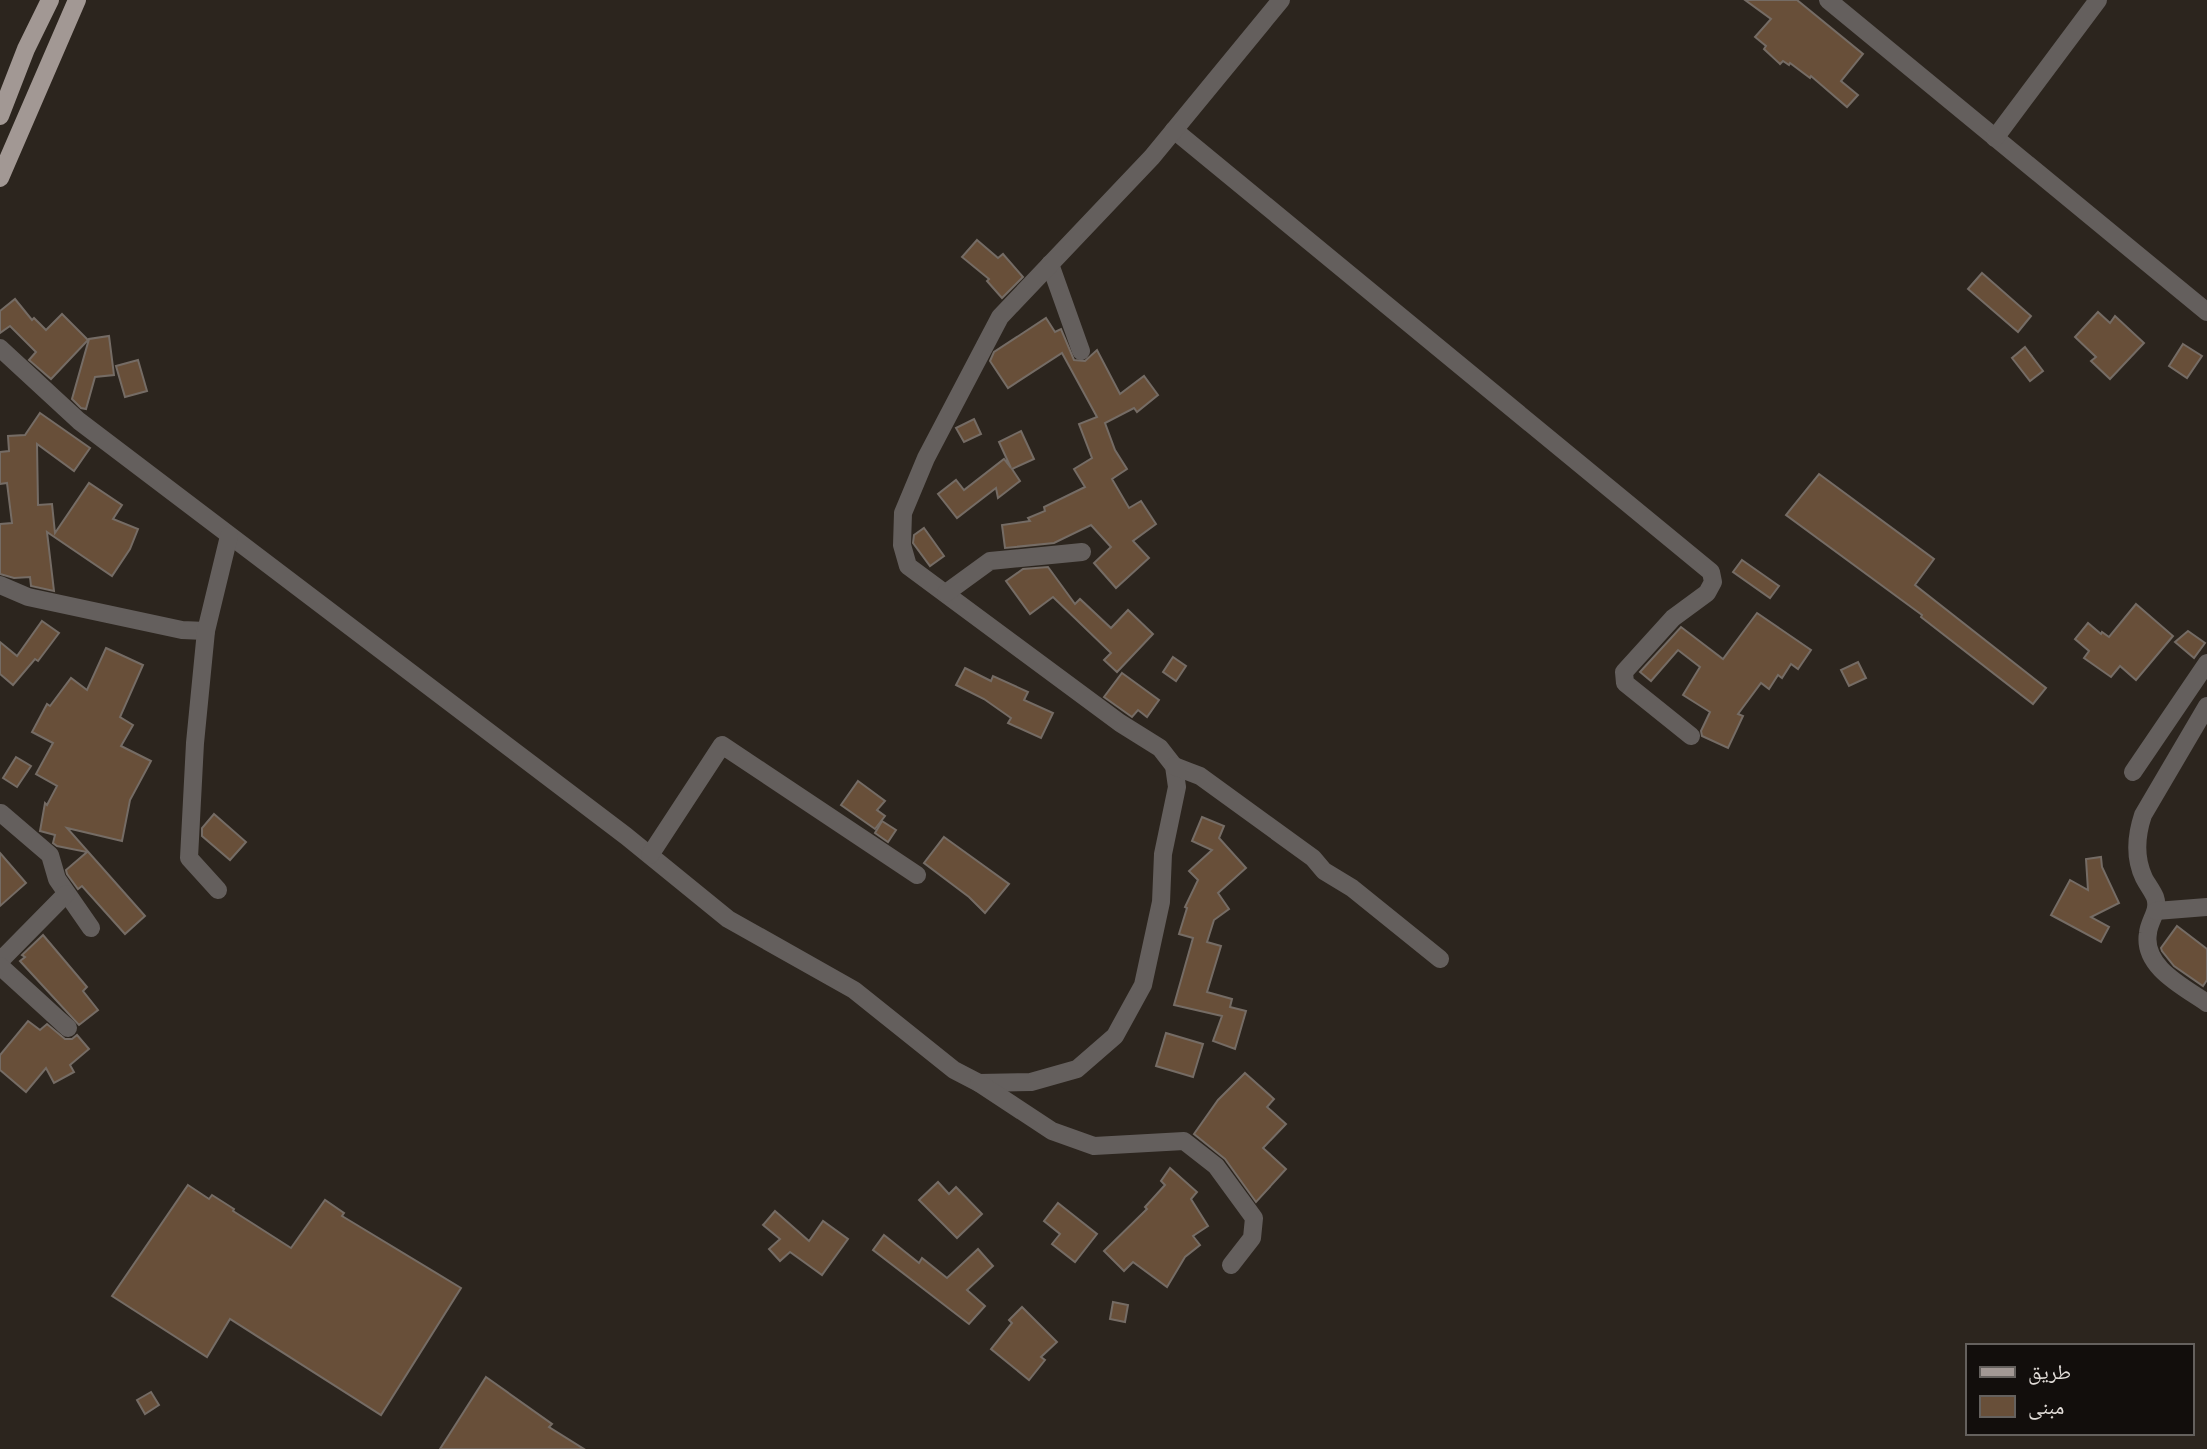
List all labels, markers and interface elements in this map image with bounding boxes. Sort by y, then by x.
legend [1966,1344,2193,1435]
text: طريق [2028,1358,2071,1385]
text: مبنى [2028,1393,2064,1420]

